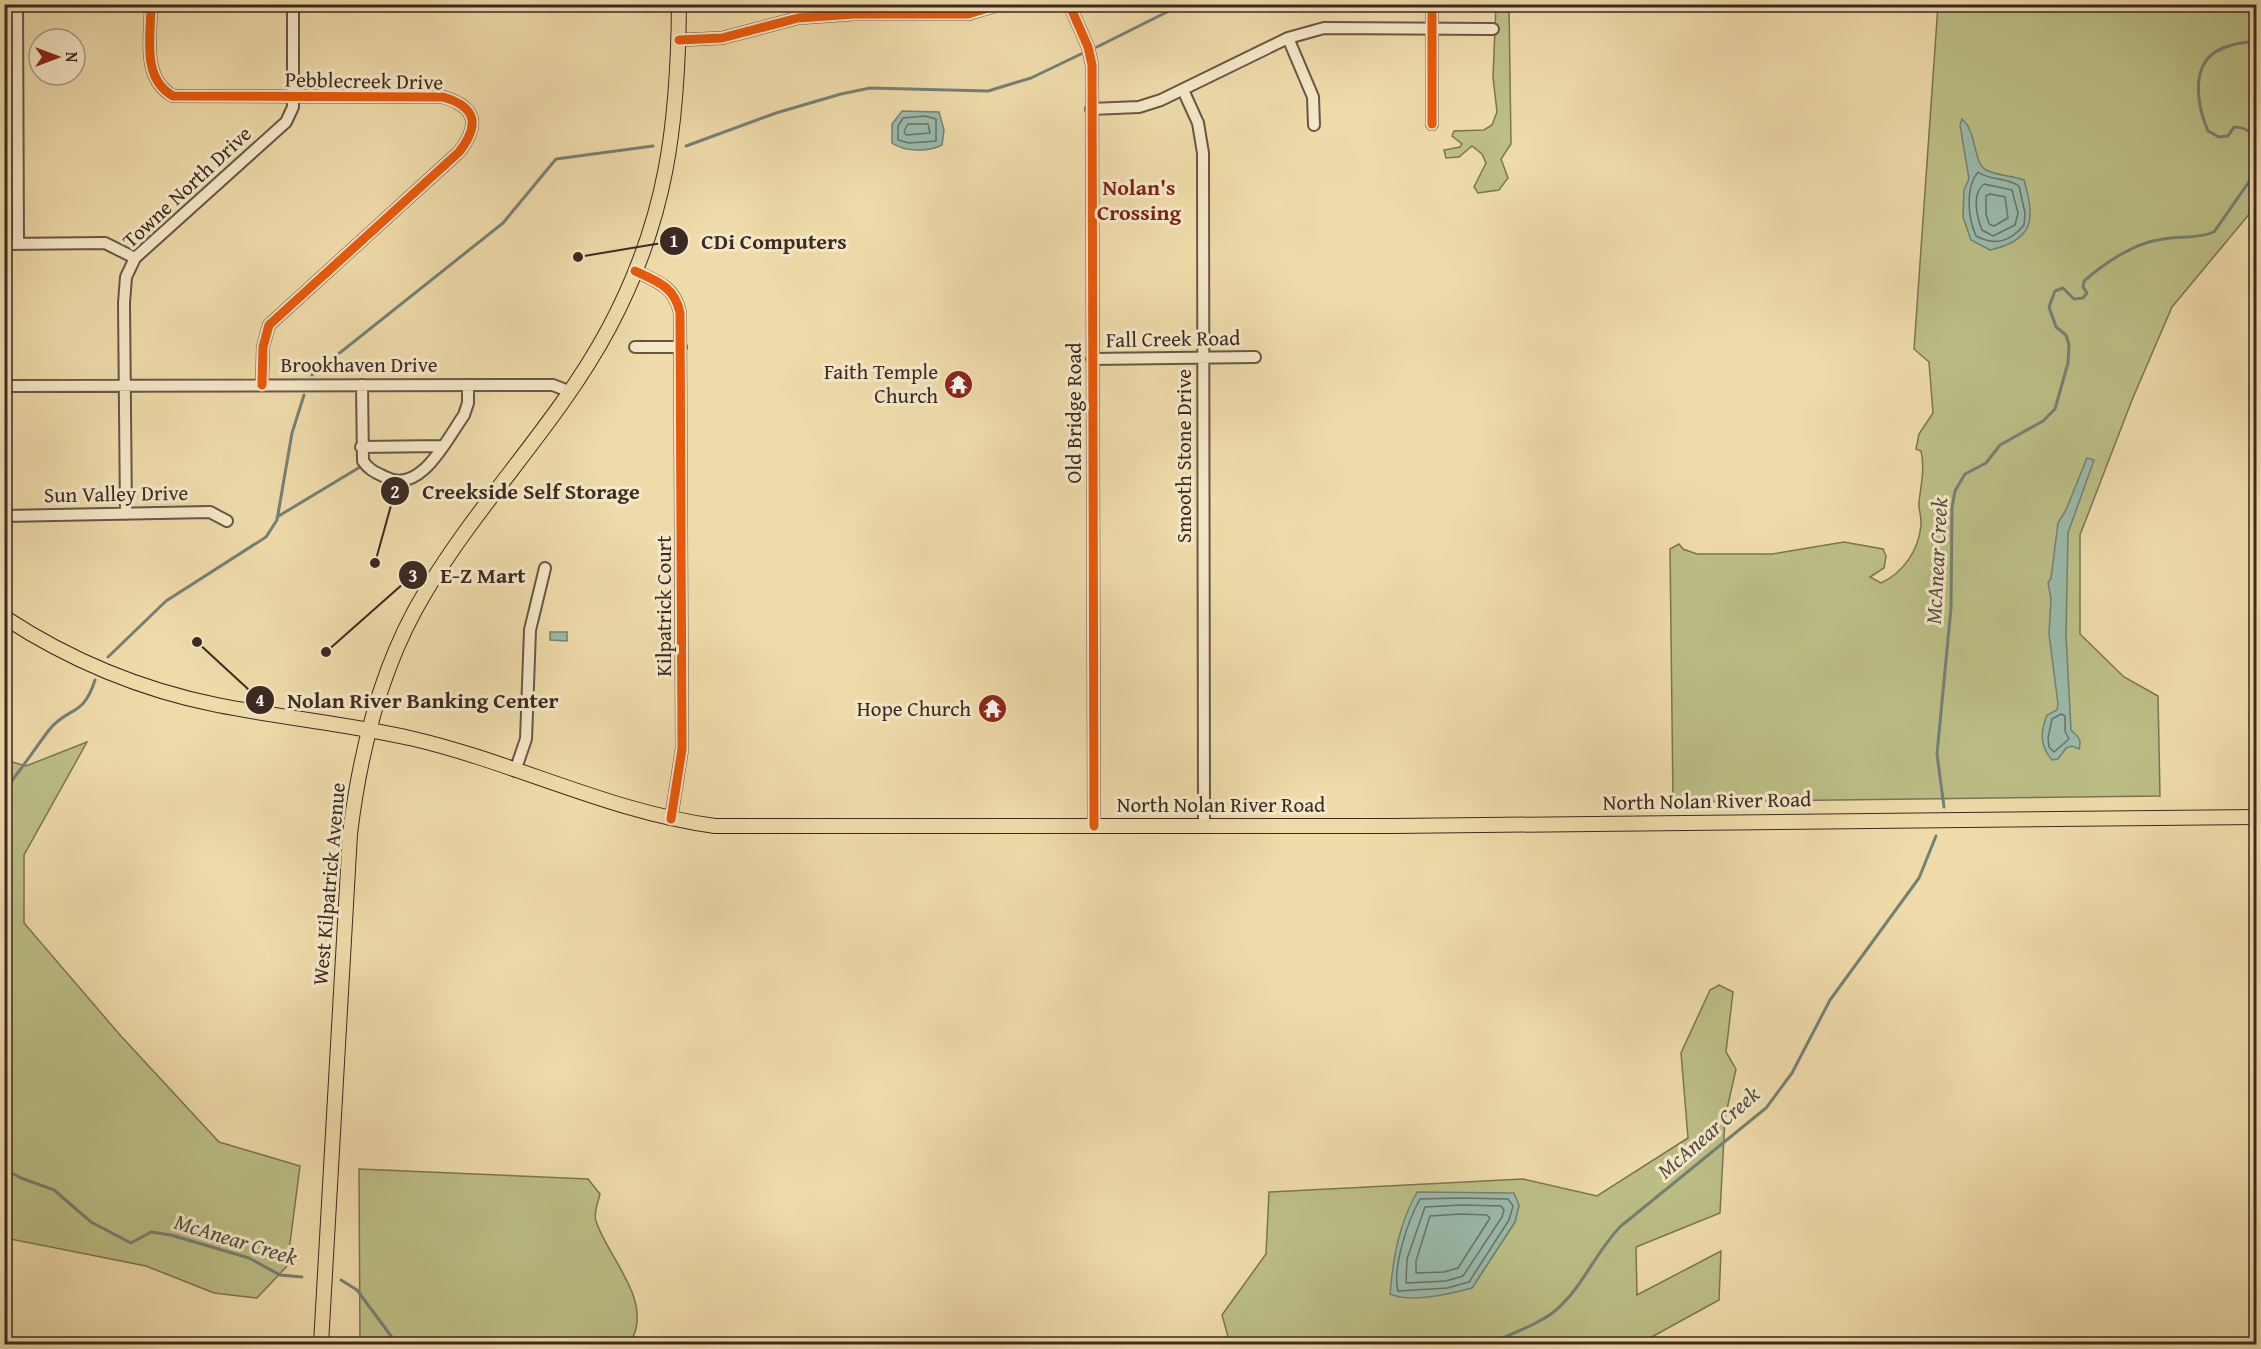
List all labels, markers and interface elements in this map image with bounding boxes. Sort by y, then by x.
north arrow [27,27,87,87]
text: N [60,52,84,63]
street label: Pebblecreek Drive [285,64,444,97]
street label: Towne North Drive [115,118,258,255]
district label: Nolan's Crossing [1097,171,1182,228]
callout: CDi Computers [659,221,859,261]
text: CDi Computers [701,225,847,257]
text: 1 [669,227,679,254]
street label: Fall Creek Road [1106,322,1241,355]
street label: Old Bridge Road [1058,342,1089,484]
street label: Brookhaven Drive [280,349,438,380]
place label: Faith Temple Church [824,356,938,411]
temple icon: Faith Temple Church [943,368,975,400]
street label: Smooth Stone Drive [1168,369,1199,543]
callout: Creekside Self Storage [380,471,652,511]
text: Creekside Self Storage [422,475,640,507]
street label: Sun Valley Drive [44,477,189,510]
text: 2 [390,478,400,505]
water label: McAnear Creek [1917,496,1955,625]
street label: Kilpatrick Court [648,535,679,677]
callout: E-Z Mart [398,555,538,595]
text: E-Z Mart [440,559,526,591]
text: 3 [408,562,418,589]
callout: Nolan River Banking Center [245,680,571,720]
text: Nolan River Banking Center [287,684,559,716]
text: 4 [255,686,265,713]
place label: Hope Church [857,693,971,724]
temple icon: Hope Church [976,693,1008,725]
street label: West Kilpatrick Avenue [304,781,353,987]
street label: North Nolan River Road [1602,783,1812,818]
street label: North Nolan River Road [1117,789,1326,820]
water label: McAnear Creek [1650,1078,1767,1186]
water label: McAnear Creek [171,1205,302,1273]

